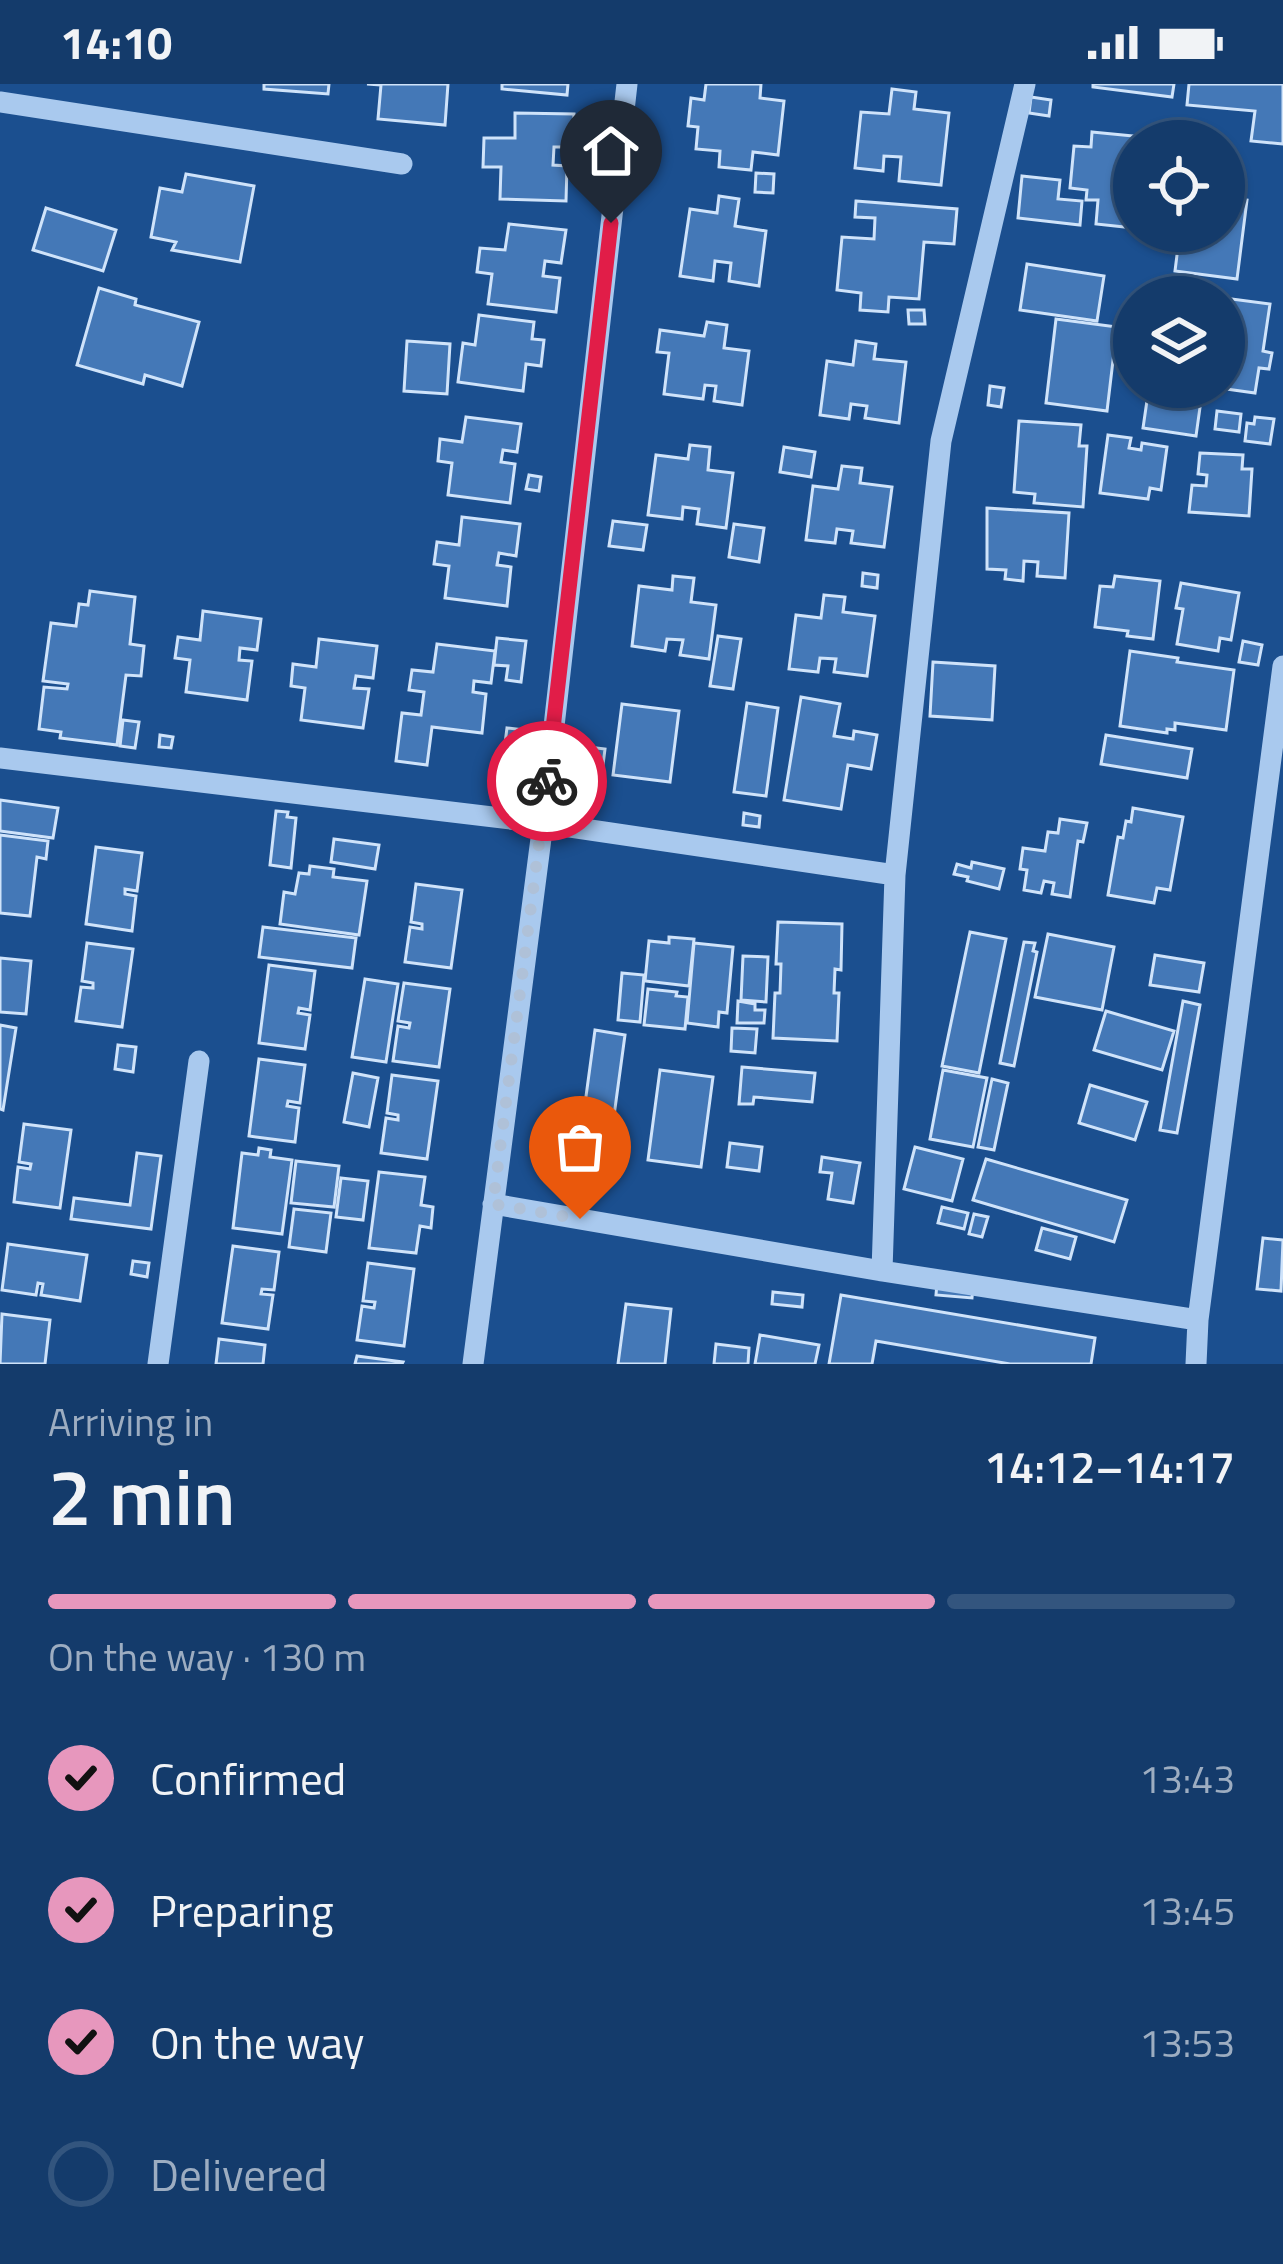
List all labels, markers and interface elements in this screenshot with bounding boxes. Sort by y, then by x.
text: 14:10 [60,8,172,76]
pin [560,100,662,223]
icon: home [578,118,644,184]
map controls [1113,120,1245,408]
button: locate [1113,120,1245,252]
button: layers [1113,276,1245,408]
courier [487,721,607,841]
icon: bike [514,748,580,814]
pin [529,1096,631,1219]
icon: bag [547,1114,613,1180]
text: Arriving in [48,1392,213,1451]
text: 14:12–14:17 [984,1432,1235,1500]
text: 2 min [48,1437,236,1555]
text: On the way · 130 m [48,1627,366,1686]
text: Confirmed [150,1744,346,1812]
icon: check [48,1745,114,1811]
text: 13:43 [1139,1749,1235,1808]
text: Preparing [150,1876,334,1944]
icon: check [48,1877,114,1943]
text: 13:45 [1139,1881,1235,1940]
text: On the way [150,2008,364,2076]
icon: check [48,2009,114,2075]
text: 13:53 [1139,2013,1235,2072]
text: Delivered [150,2140,328,2208]

